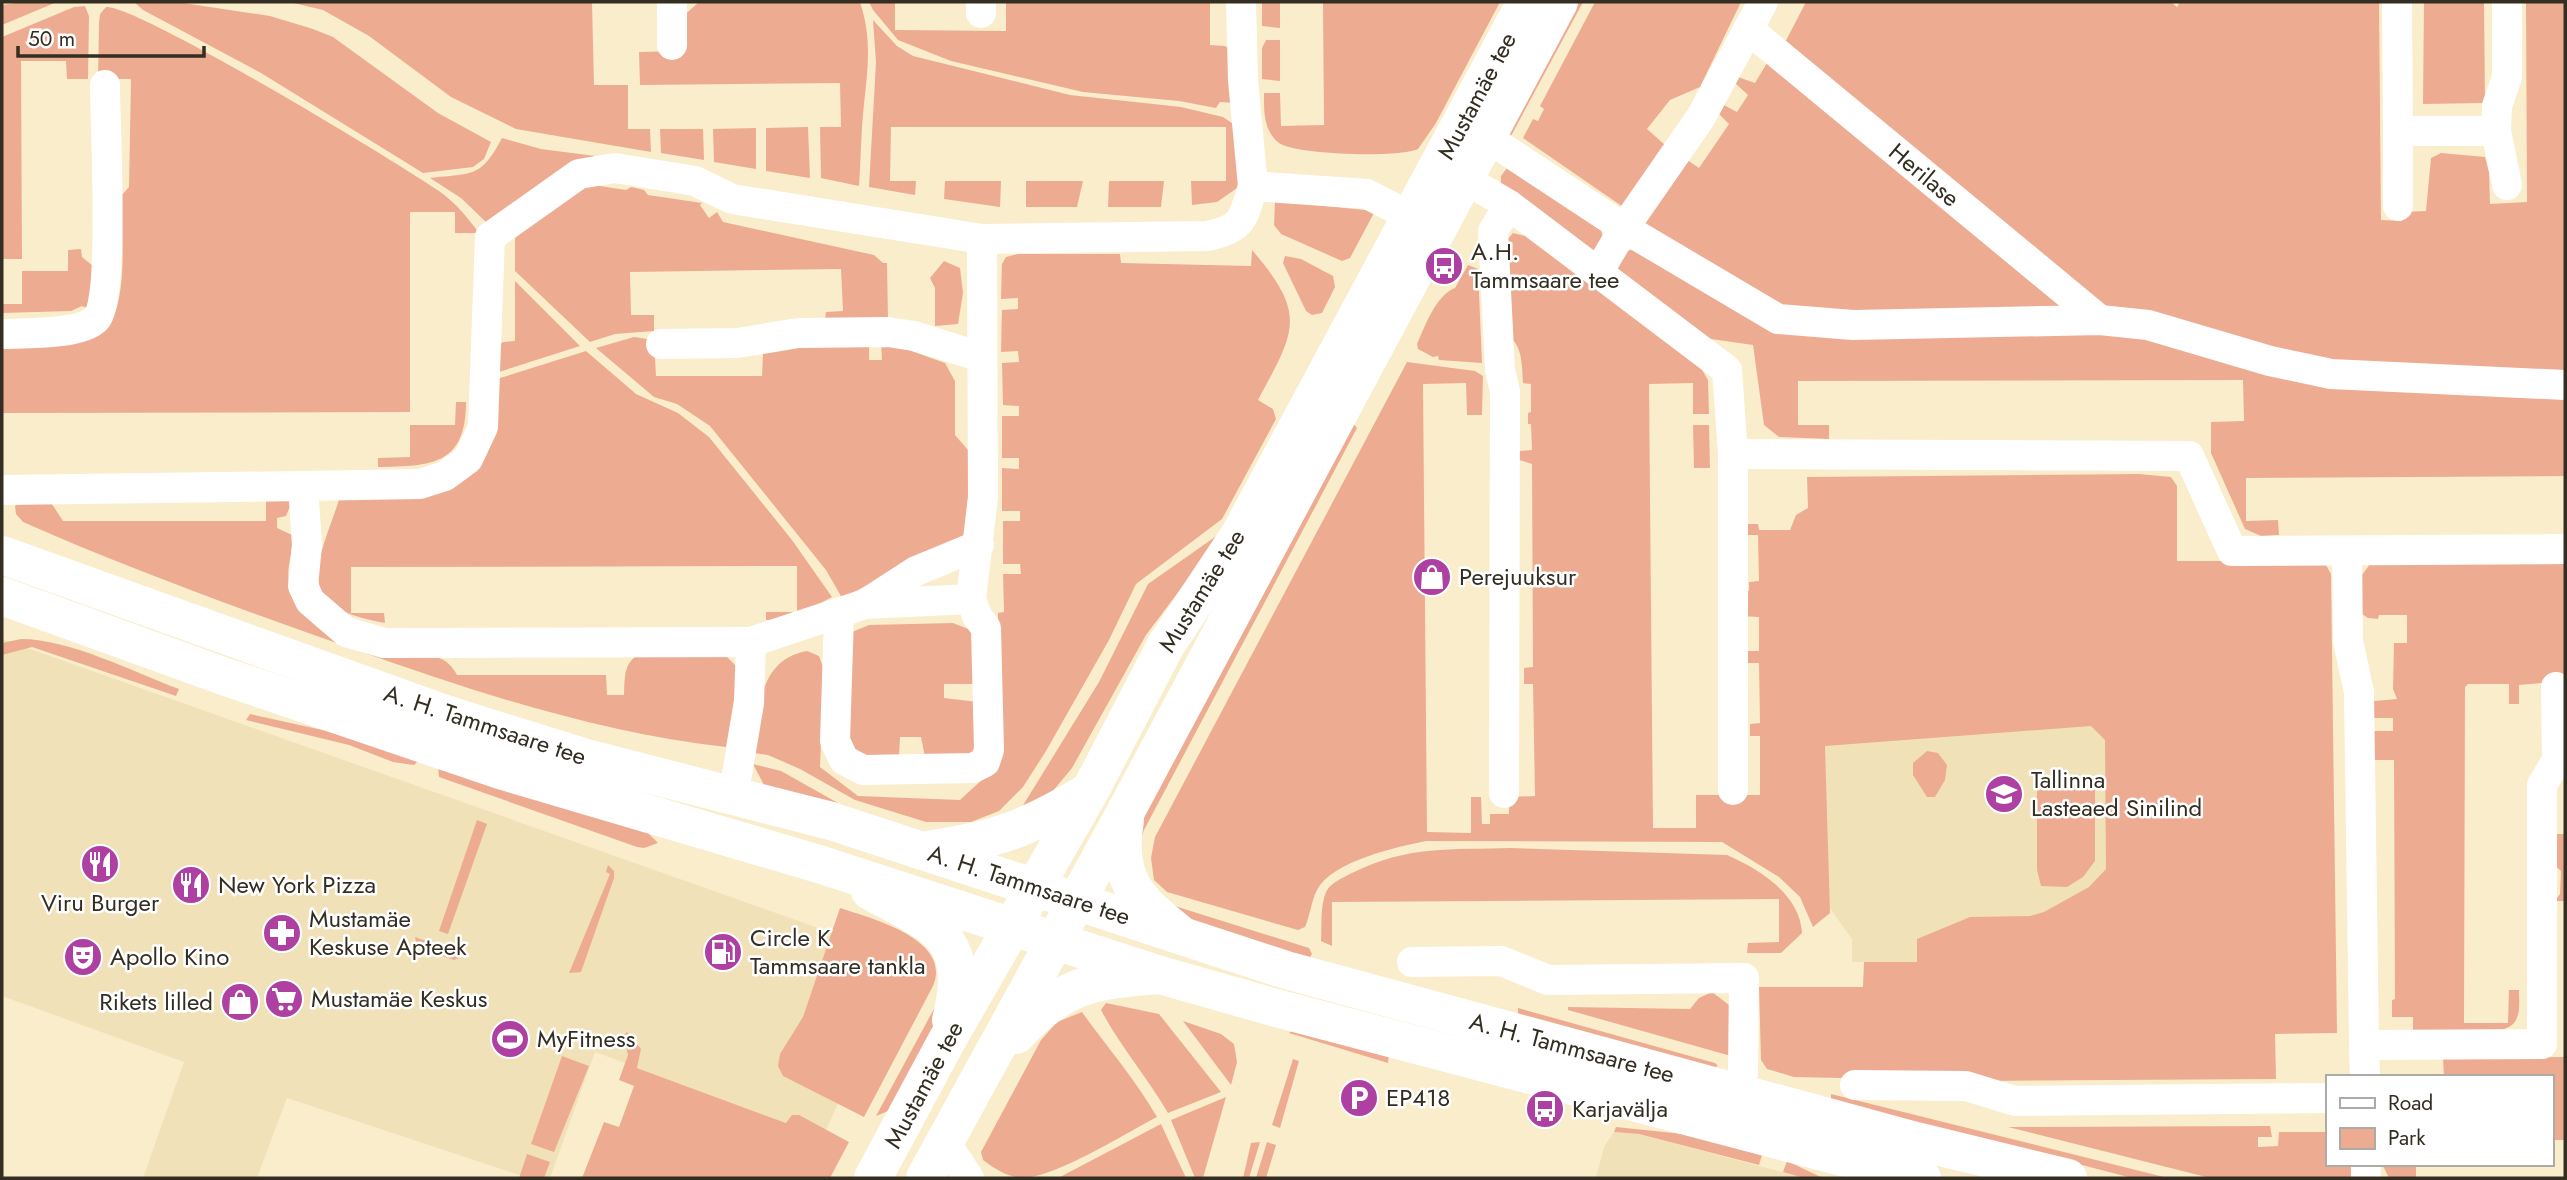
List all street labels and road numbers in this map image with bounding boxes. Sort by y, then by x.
street label: Mustamäe tee [1428,26,1525,166]
street label: Herilase [1881,135,1967,215]
street label: Mustamäe tee [1150,522,1253,659]
street label: A. H. Tammsaare tee [379,675,591,774]
street label: A. H. Tammsaare tee [923,835,1135,934]
street label: A. H. Tammsaare tee [1466,1003,1679,1092]
street label: Mustamäe tee [875,1015,972,1155]

